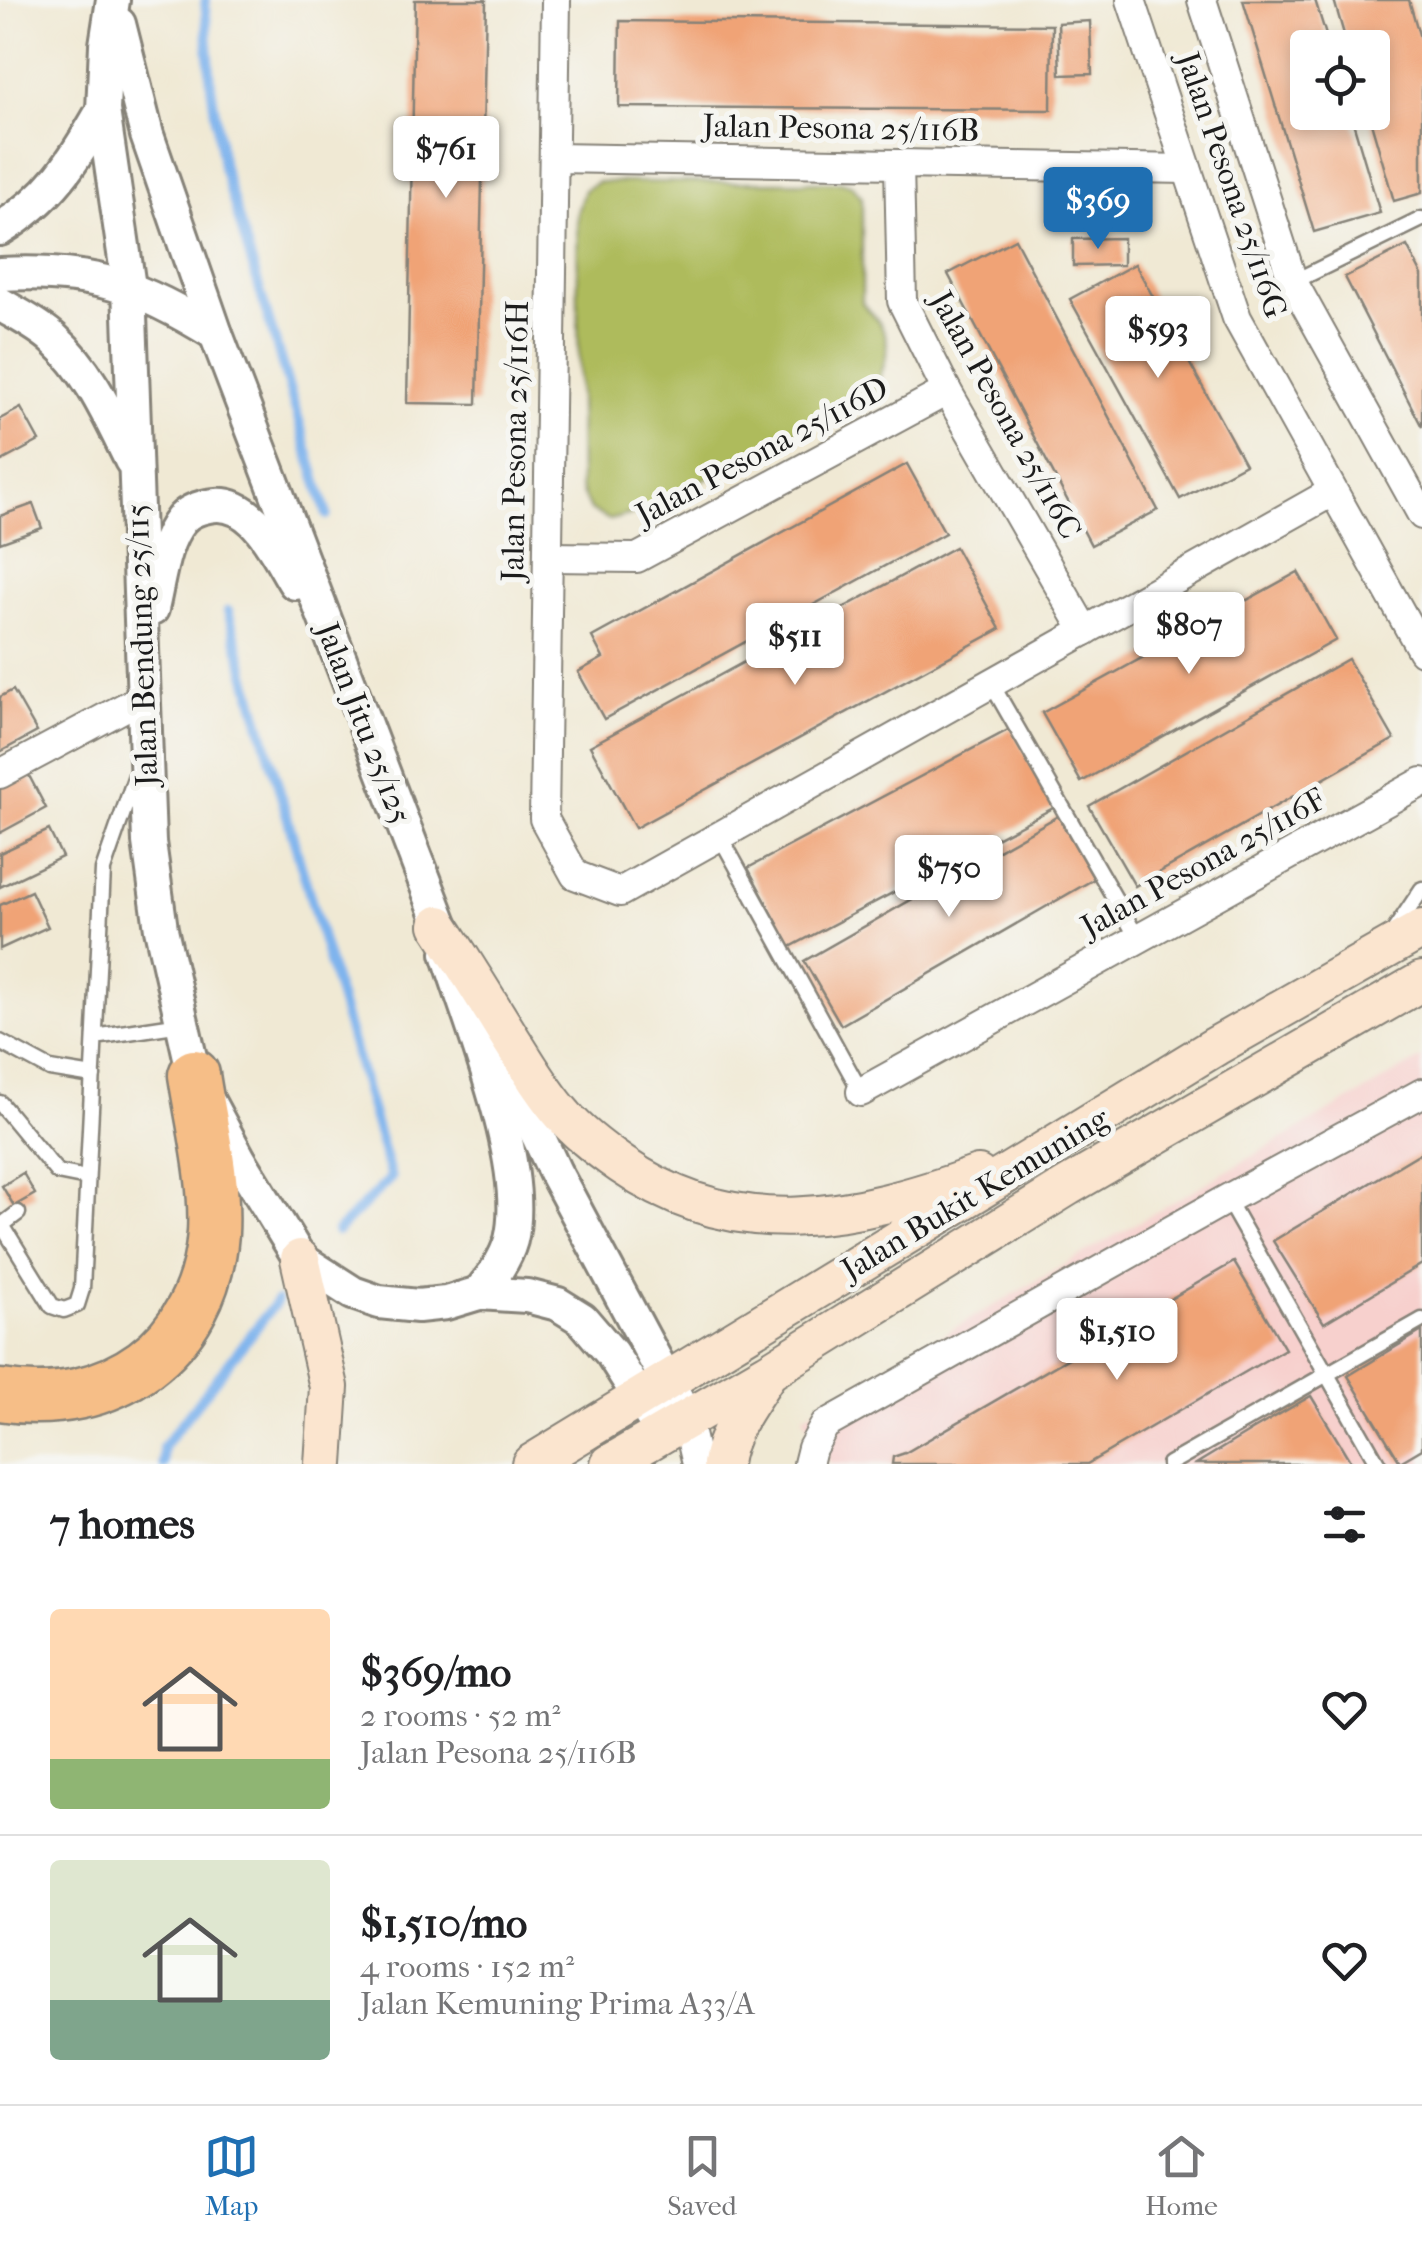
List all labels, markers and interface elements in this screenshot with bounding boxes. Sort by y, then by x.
map controls [1290,30,1390,130]
button: locate [1290,30,1390,130]
street label: Jalan Pesona 25/116G [1168,44,1295,323]
street label: Jalan Pesona 25/116B [699,107,980,149]
pin: $761 [387,116,505,201]
text: $761 [415,130,477,167]
pin: $369 [1039,167,1157,252]
text: $369 [1066,181,1130,218]
street label: Jalan Pesona 25/116C [921,282,1089,545]
pin: $593 [1099,296,1217,381]
street label: Jalan Pesona 25/116H [494,300,536,585]
text: $593 [1127,310,1189,347]
street label: Jalan Pesona 25/116D [627,369,894,535]
street label: Jalan Bendung 25/115 [119,503,166,790]
pin: $807 [1130,592,1248,677]
pin: $511 [736,603,854,688]
text: $807 [1156,606,1222,643]
street label: Jalan Jitu 25/125 [308,614,419,829]
text: $511 [768,617,822,654]
street label: Jalan Pesona 25/116F [1072,781,1331,947]
pin: $750 [890,835,1008,920]
text: $750 [917,849,981,886]
street label: Jalan Bukit Kemuning [832,1099,1116,1290]
pin: $1,510 [1036,1298,1198,1383]
text: $1,510 [1078,1312,1156,1349]
icon: filters [1317,1497,1372,1552]
text: 7 homes [50,1500,195,1549]
text: $369/mo [360,1648,511,1697]
icon: home [130,1649,250,1769]
icon: heart [1317,1682,1372,1737]
text: 2 rooms · 52 m² [360,1697,560,1734]
text: Jalan Pesona 25/116B [360,1734,637,1771]
text: $1,510/mo [360,1899,527,1948]
icon: home [130,1900,250,2020]
icon: heart [1317,1933,1372,1988]
text: 4 rooms · 152 m² [360,1948,574,1985]
text: Jalan Kemuning Prima A33/A [360,1985,755,2022]
tab: Map [204,2129,259,2222]
tab: Saved [667,2129,737,2222]
tab: Home [1145,2129,1218,2222]

